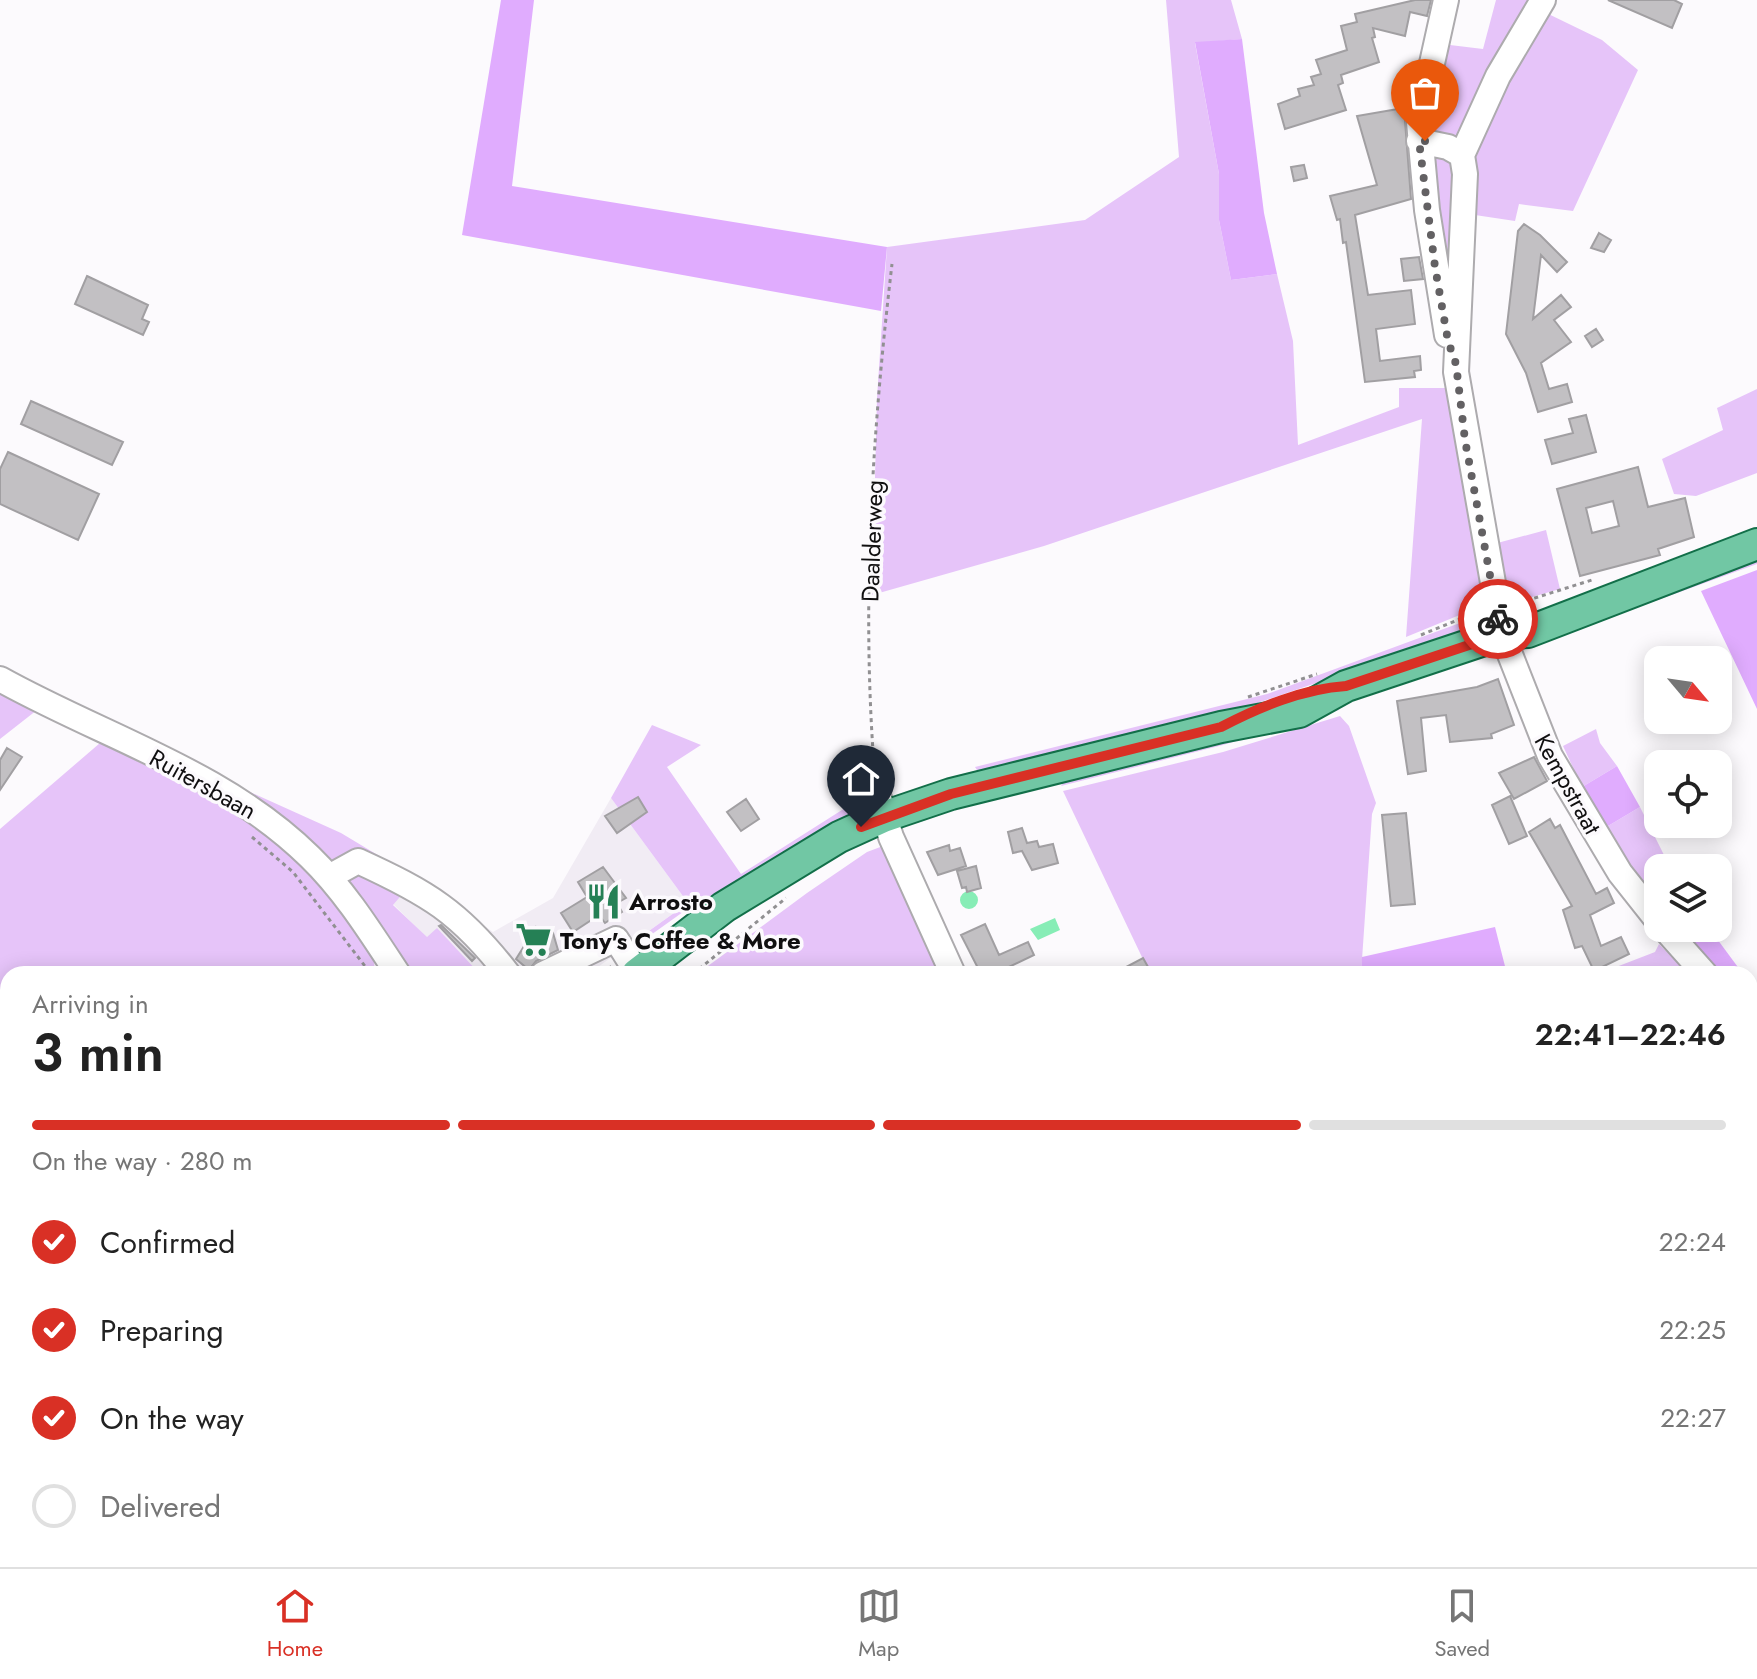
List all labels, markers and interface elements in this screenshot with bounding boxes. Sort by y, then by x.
pin [1391,59,1459,141]
icon: bag [1403,71,1447,115]
street label: Daalderweg [852,479,892,603]
courier [1458,579,1538,659]
icon: bike [1476,597,1520,641]
north arrow [1644,646,1732,734]
map controls [1644,646,1732,942]
street label: Kempstraat [1526,727,1610,841]
street label: Ruitersbaan [143,740,263,828]
pin [827,745,895,827]
button: locate [1644,750,1732,838]
icon: home [839,757,883,801]
button: layers [1644,854,1732,942]
restaurant icon: Arrosto [584,882,622,920]
place label: Arrosto [628,884,713,919]
supermarket icon: Tony's Coffee & More [515,921,553,959]
place label: Tony's Coffee & More [560,923,801,958]
text: Arriving in [32,985,149,1023]
text: 22:41–22:46 [1535,1013,1726,1056]
text: 3 min [32,1015,164,1091]
text: On the way · 280 m [32,1142,253,1180]
icon: check [32,1220,76,1264]
text: Confirmed [100,1221,235,1264]
text: 22:24 [1659,1223,1726,1261]
icon: check [32,1308,76,1352]
text: Preparing [100,1309,224,1352]
text: 22:25 [1659,1311,1726,1349]
icon: check [32,1396,76,1440]
text: On the way [100,1397,244,1440]
text: 22:27 [1660,1399,1726,1437]
text: Delivered [100,1485,221,1528]
tab: Home [267,1584,323,1664]
tab: Map [857,1584,901,1664]
tab: Saved [1434,1584,1490,1664]

